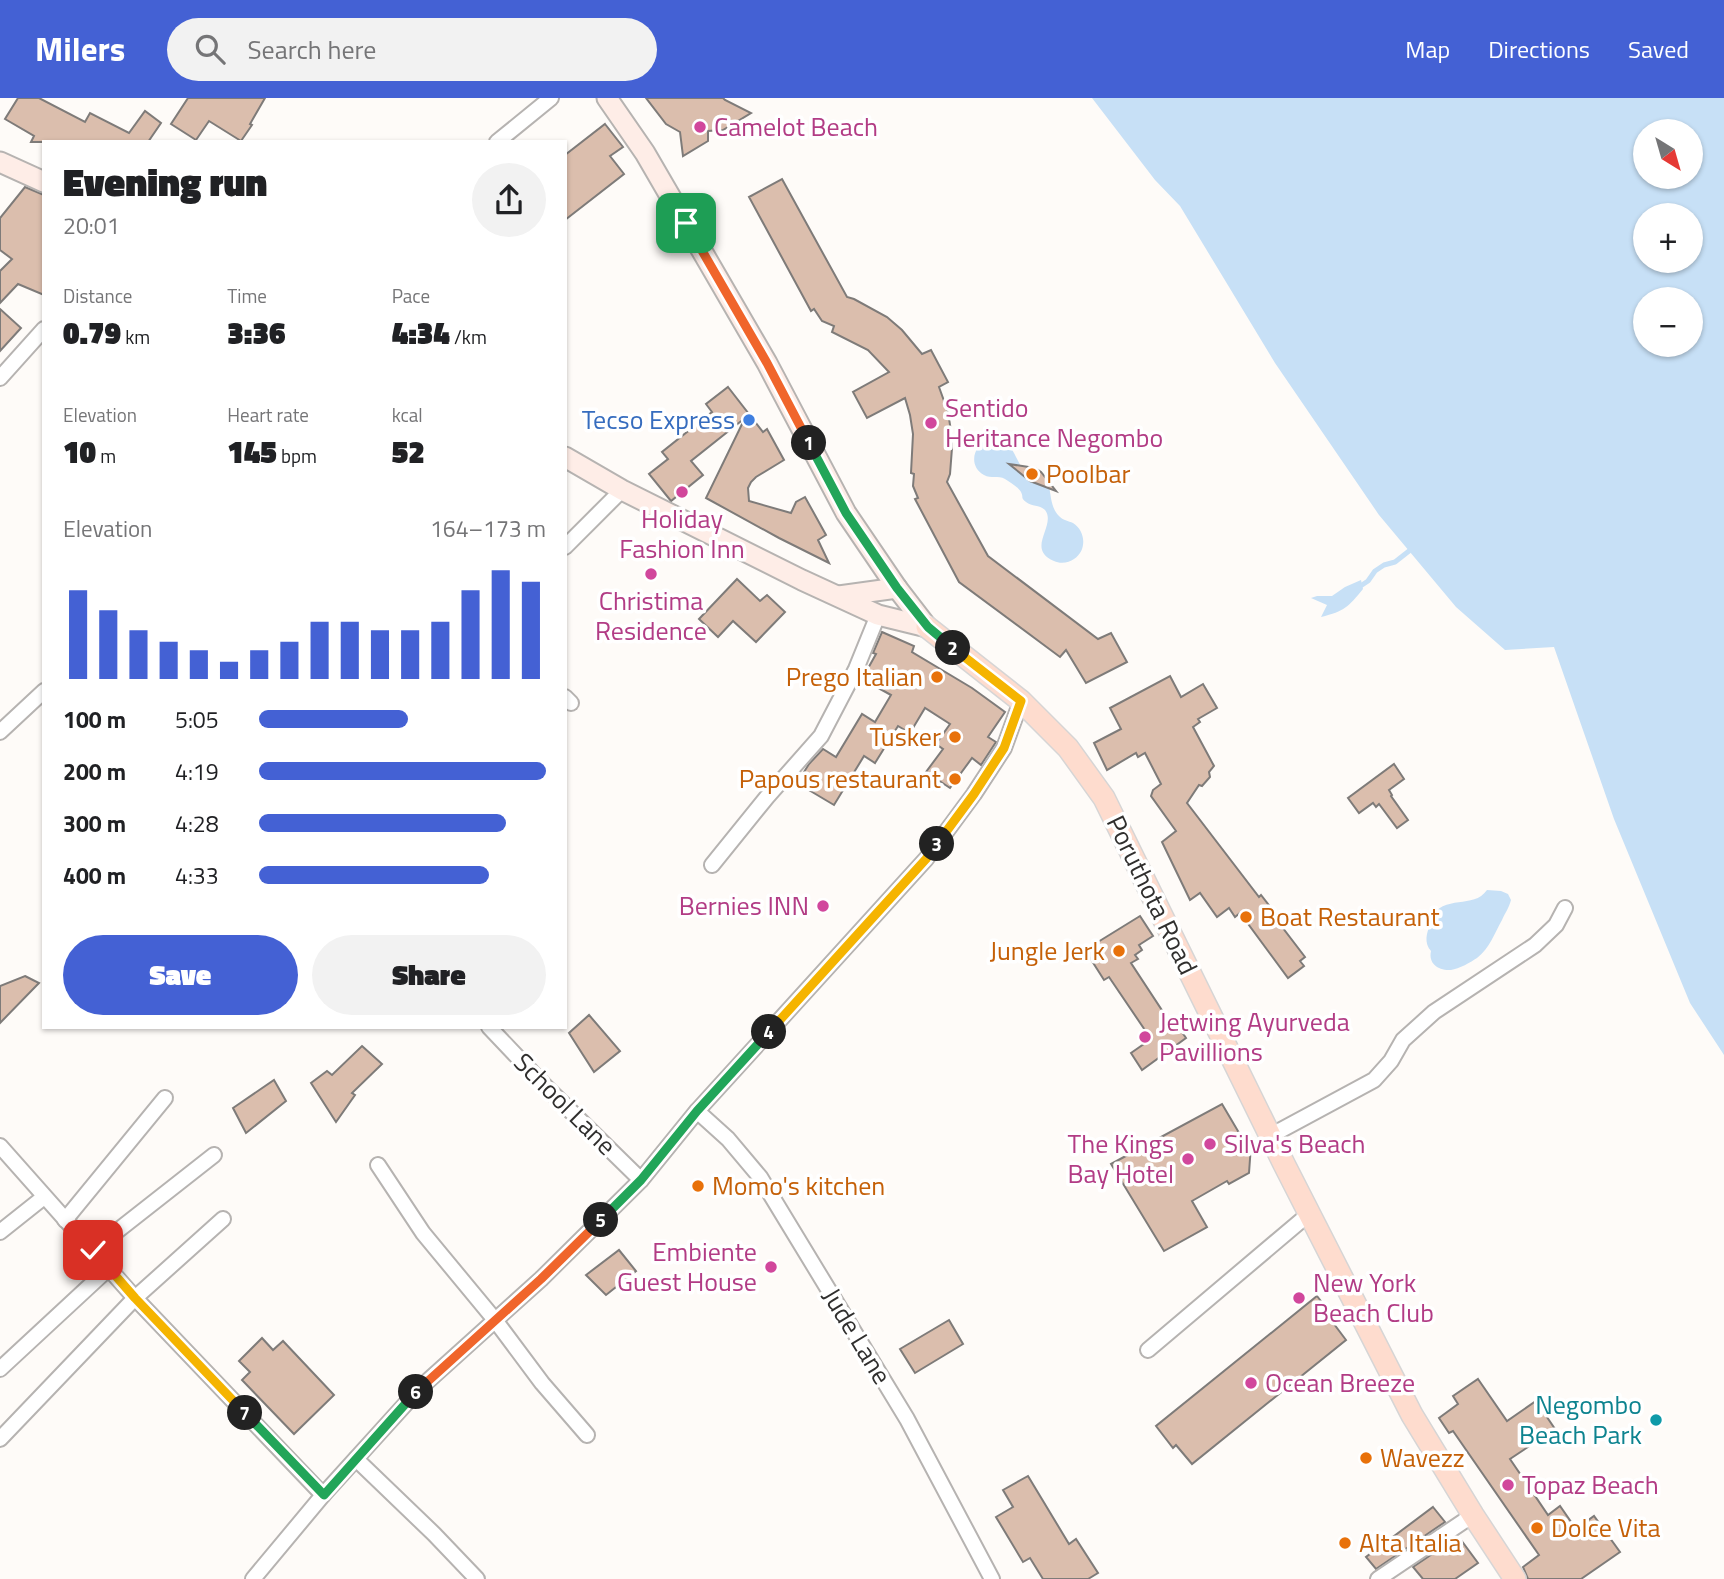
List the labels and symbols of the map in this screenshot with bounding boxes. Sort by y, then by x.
place label: Camelot Beach [714,107,878,146]
marker: Camelot Beach [692,119,708,135]
north arrow [1633,119,1703,189]
pin [656,193,716,253]
place label: Sentido Heritance Negombo [945,388,1163,457]
place label: Tecso Express [582,400,735,439]
marker: Tecso Express [741,412,757,428]
marker: Sentido Heritance Negombo [923,415,939,431]
pin: 1 [792,426,826,460]
place label: Poolbar [1046,454,1130,493]
marker: Poolbar [1024,466,1040,482]
marker: Holiday Fashion Inn [674,484,690,500]
place label: Holiday Fashion Inn [619,499,745,568]
marker: Christima Residence [643,566,659,582]
place label: Christima Residence [595,581,707,650]
pin: 2 [936,630,970,666]
place label: Prego Italian [786,657,923,696]
marker: Prego Italian [929,669,945,685]
place label: Tusker [869,717,941,756]
marker: Tusker [947,729,963,745]
place label: Papous restaurant [739,759,941,798]
marker: Papous restaurant [947,771,963,787]
street label: Poruthota Road [1097,809,1208,981]
pin: 3 [920,826,954,862]
place label: Bernies INN [679,886,809,925]
place label: Boat Restaurant [1260,897,1440,936]
marker: Bernies INN [815,898,831,914]
marker: Boat Restaurant [1238,909,1254,925]
place label: Jungle Jerk [990,931,1105,970]
marker: Jungle Jerk [1111,943,1127,959]
place label: Jetwing Ayurveda Pavillions [1159,1002,1350,1071]
pin: 4 [752,1014,786,1049]
marker: Jetwing Ayurveda Pavillions [1137,1029,1153,1045]
street label: School Lane [505,1043,626,1164]
place label: The Kings Bay Hotel [1068,1124,1174,1193]
place label: Silva's Beach [1224,1124,1366,1163]
marker: Silva's Beach [1202,1136,1218,1152]
marker: The Kings Bay Hotel [1180,1151,1196,1167]
place label: Momo's kitchen [712,1166,885,1205]
marker: Momo's kitchen [690,1178,706,1194]
pin: 5 [584,1202,618,1238]
pin [63,1220,123,1280]
place label: Embiente Guest House [617,1232,757,1301]
marker: Embiente Guest House [763,1259,779,1275]
place label: New York Beach Club [1313,1263,1434,1332]
street label: Jude Lane [813,1280,902,1391]
marker: New York Beach Club [1291,1290,1307,1306]
place label: Ocean Breeze [1265,1363,1415,1402]
pin: 6 [398,1374,434,1410]
marker: Ocean Breeze [1243,1375,1259,1391]
place label: Negombo Beach Park [1519,1385,1642,1454]
pin: 7 [228,1396,262,1430]
marker: Negombo Beach Park [1648,1412,1664,1428]
place label: Wavezz [1380,1438,1465,1477]
marker: Wavezz [1358,1450,1374,1466]
place label: Topaz Beach [1522,1465,1659,1504]
marker: Topaz Beach [1500,1477,1516,1493]
place label: Dolce Vita [1551,1508,1661,1547]
marker: Dolce Vita [1529,1520,1545,1536]
place label: Alta Italia [1359,1523,1462,1562]
marker: Alta Italia [1337,1535,1353,1551]

